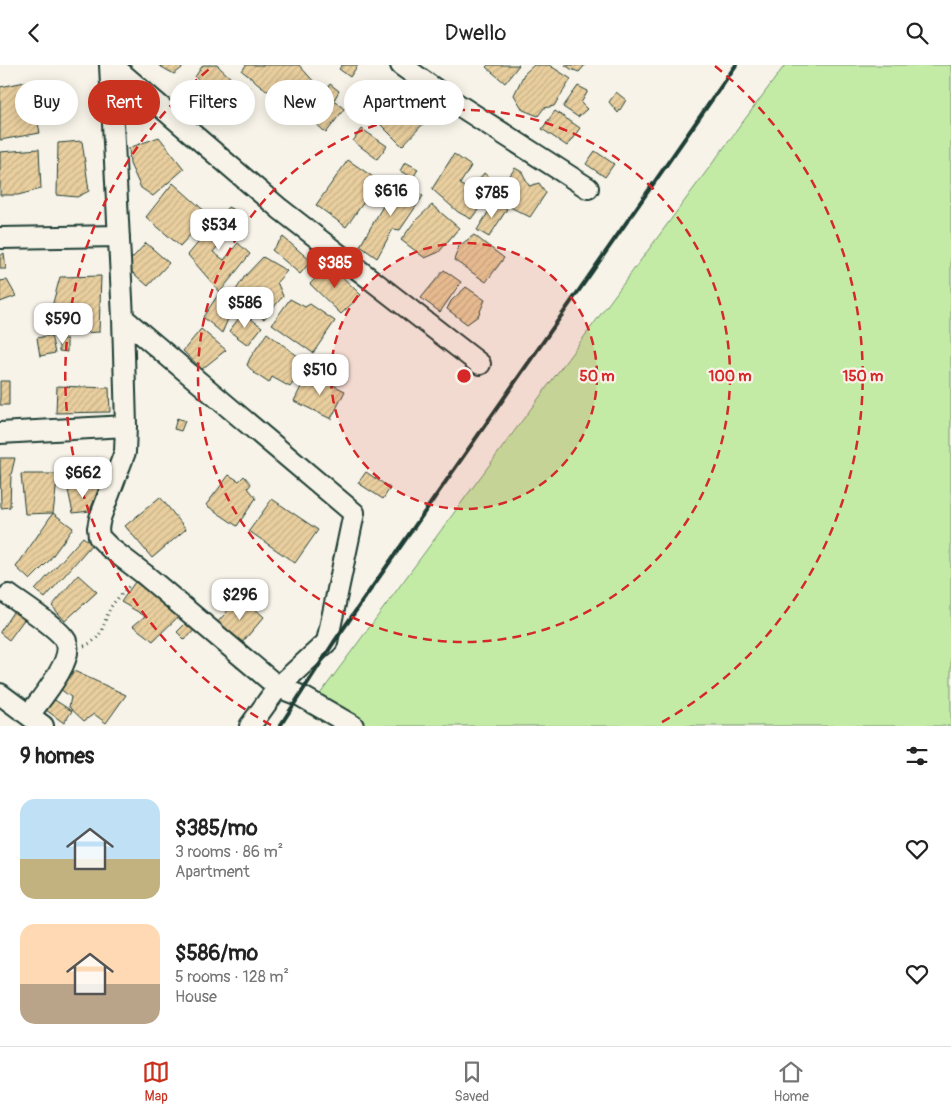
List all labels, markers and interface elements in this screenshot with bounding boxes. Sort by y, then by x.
icon: back [20,19,48,47]
text: Dwello [445,19,506,47]
icon: search [903,19,931,47]
chip: Buy [15,80,78,125]
chip: Rent [88,80,160,125]
chip: Filters [170,80,255,125]
chip: New [265,80,334,125]
chip: Apartment [344,80,464,125]
pin: $616 [361,175,421,217]
pin: $785 [462,177,522,219]
text: $616 [374,181,408,201]
text: $785 [475,183,509,203]
pin: $534 [189,209,249,251]
text: $534 [201,215,237,235]
pin: $385 [305,247,365,289]
text: $385 [318,253,352,273]
pin: $586 [215,287,275,329]
text: $586 [228,293,262,313]
pin: $590 [33,303,93,345]
text: $590 [45,309,81,329]
pin: $510 [290,353,350,396]
text: $510 [303,360,337,380]
centre of rings [455,367,473,385]
text: 50 m [580,367,614,386]
text: 100 m [709,367,751,386]
text: 150 m [843,367,883,386]
pin: $662 [53,457,113,499]
text: $662 [65,463,101,483]
pin: $296 [210,579,270,621]
text: $296 [222,585,258,605]
icon: filters [903,742,931,770]
text: 9 homes [20,743,94,770]
text: $385/mo [175,815,258,842]
icon: home [60,819,120,879]
icon: heart [903,835,931,863]
text: 3 rooms · 86 m² [175,842,283,862]
text: Apartment [175,862,250,882]
text: $586/mo [175,940,258,967]
icon: home [60,944,120,1004]
icon: heart [903,960,931,988]
text: 5 rooms · 128 m² [175,967,289,987]
text: House [175,987,217,1007]
tab: Map [142,1058,170,1105]
tab: Saved [454,1058,489,1105]
tab: Home [774,1058,809,1105]

